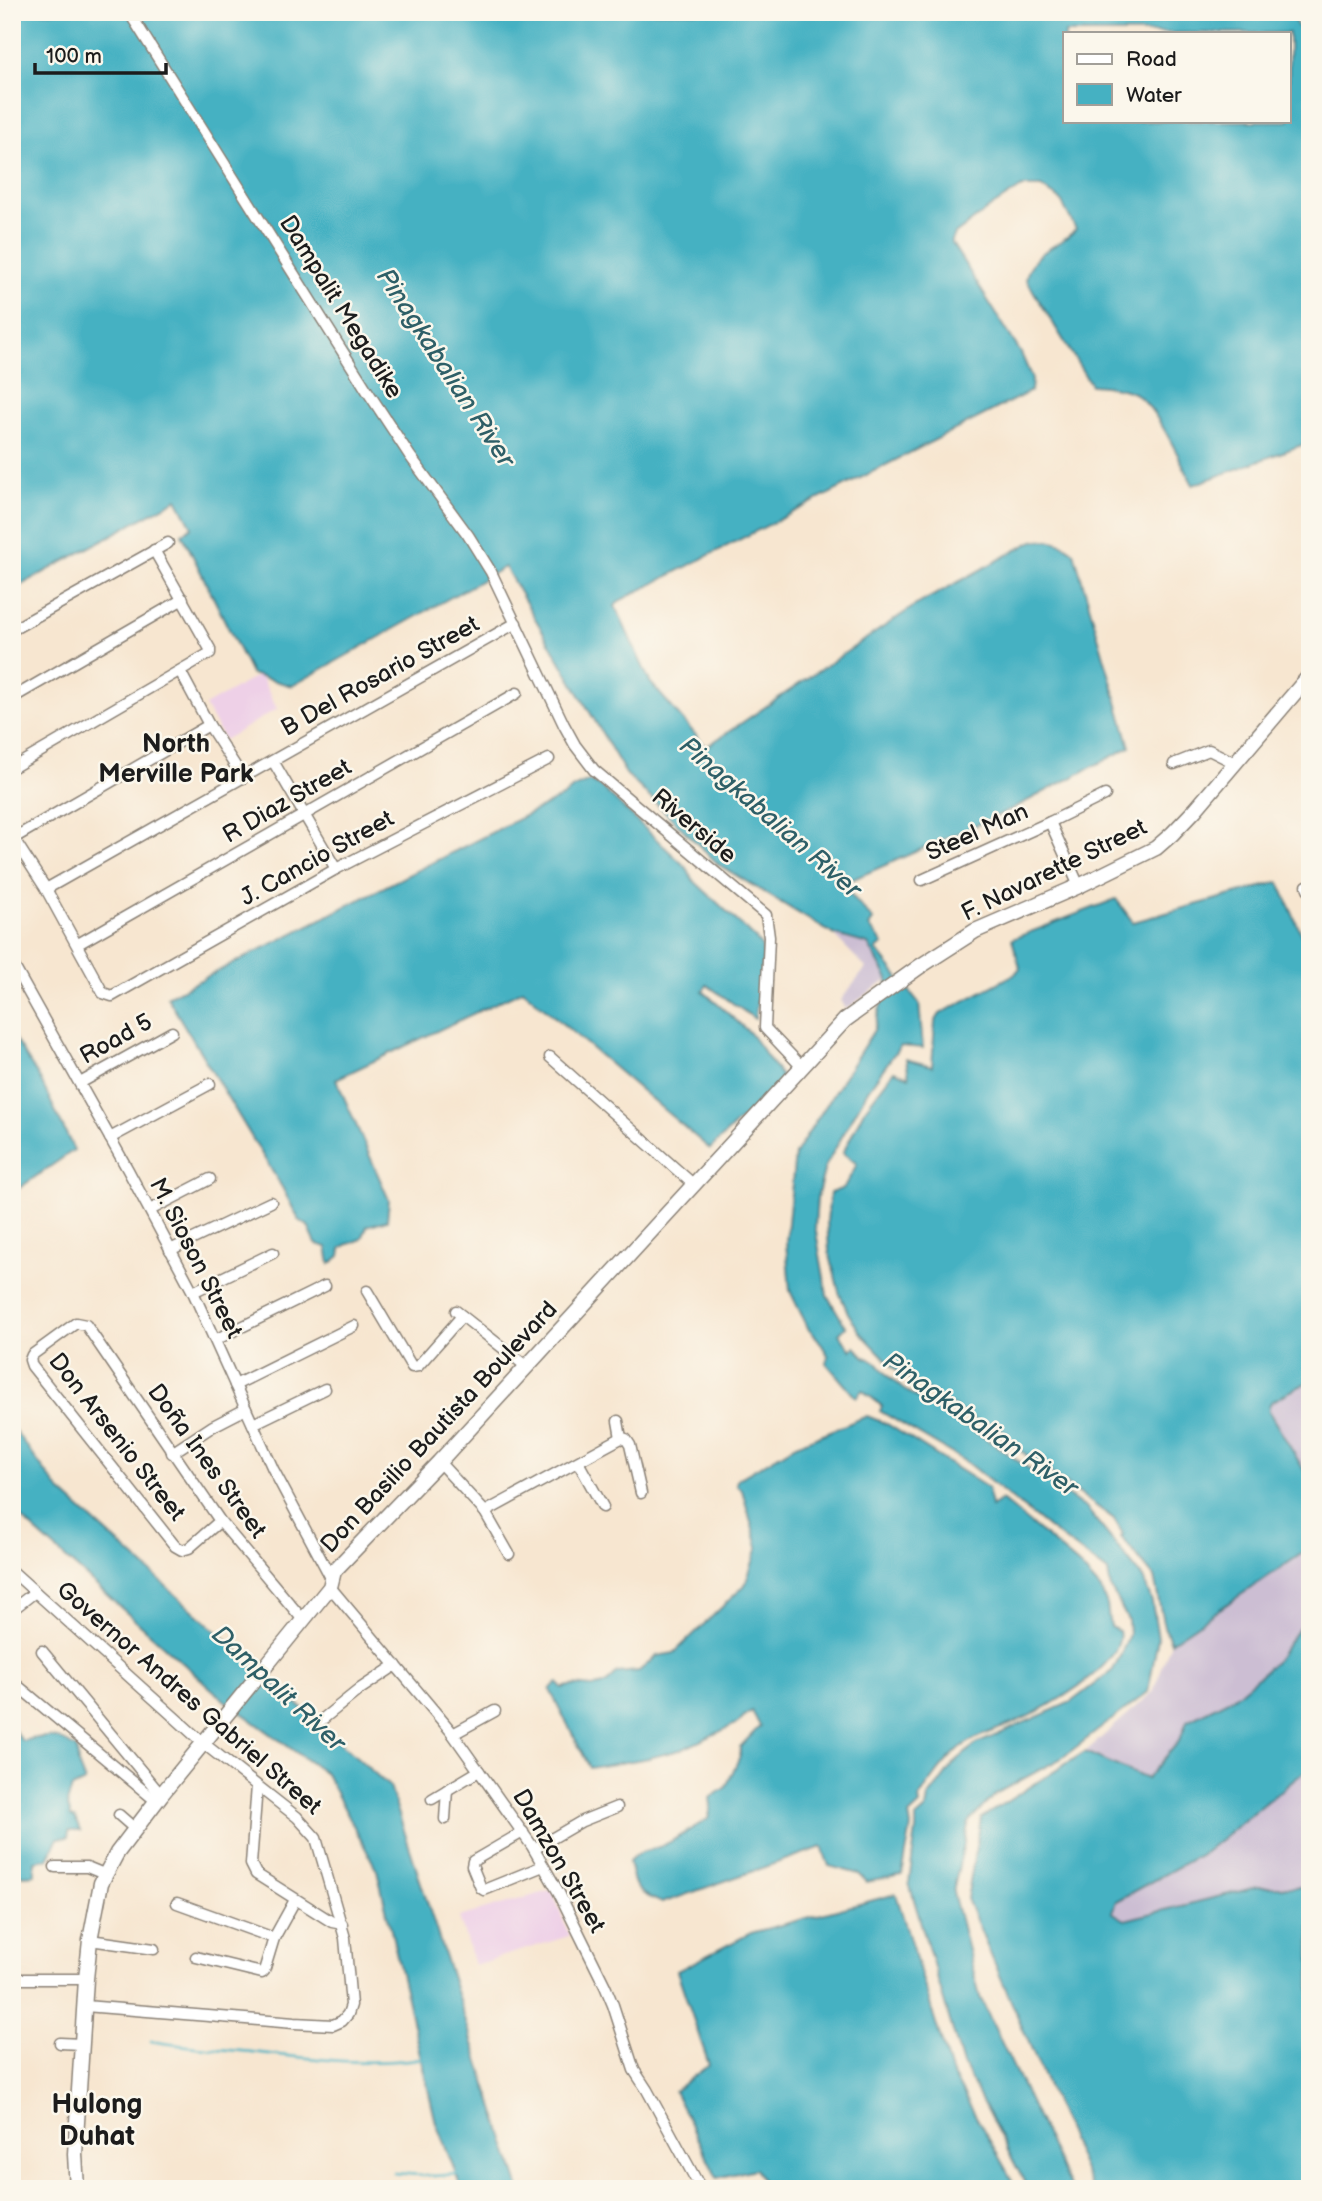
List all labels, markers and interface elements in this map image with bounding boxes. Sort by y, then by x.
scale bar [35,32,166,76]
legend [1063,32,1290,122]
text: 100 m [46,44,102,69]
text: Road [1126,47,1177,72]
text: Water [1126,83,1182,108]
street label: Dampalit Megadike [273,210,409,404]
water label: Pinagkabalian River [369,263,522,474]
street label: B Del Rosario Street [276,609,485,743]
district label: North Merville Park [98,729,254,790]
water label: Pinagkabalian River [673,731,868,906]
street label: R Diaz Street [218,752,357,849]
street label: Riverside [646,782,742,870]
street label: Steel Man [921,797,1033,867]
street label: J. Cancio Street [235,804,399,912]
street label: F. Navarette Street [957,812,1152,927]
street label: Road 5 [75,1007,157,1071]
street label: M. Sioson Street [143,1173,249,1344]
street label: Don Basilio Bautista Boulevard [315,1295,563,1559]
water label: Pinagkabalian River [877,1346,1085,1505]
street label: Don Arsenio Street [42,1347,192,1527]
street label: Doña Ines Street [141,1378,273,1544]
street label: Governor Andres Gabriel Street [51,1575,328,1821]
water label: Dampalit River [205,1619,352,1760]
street label: Damzon Street [506,1784,612,1938]
district label: Hulong Duhat [52,2088,142,2153]

